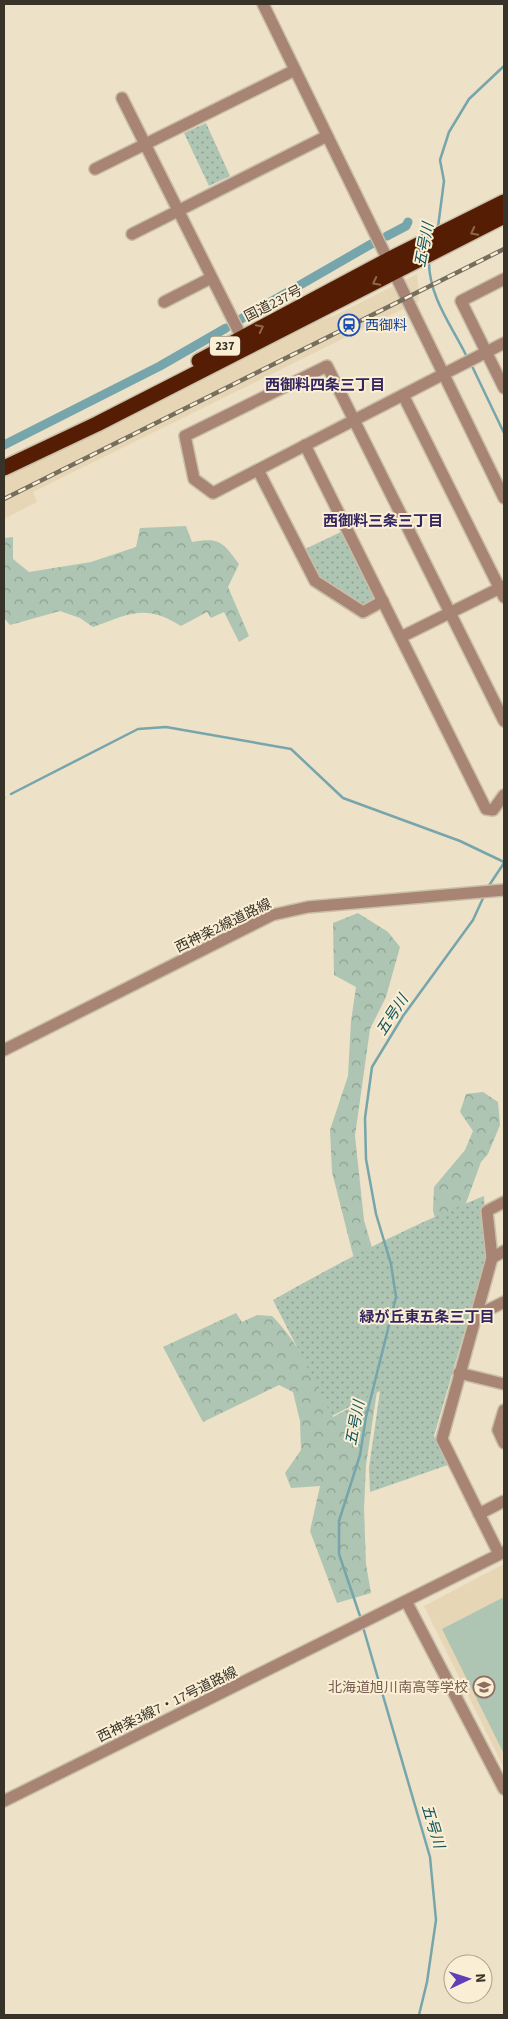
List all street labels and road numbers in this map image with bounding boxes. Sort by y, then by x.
street label: 国道237号 [241,281,306,327]
road number: 237 [210,336,240,356]
street label: 西神楽2線道路線 [172,894,275,958]
street label: 西神楽3線7・17号道路線 [94,1662,241,1748]

